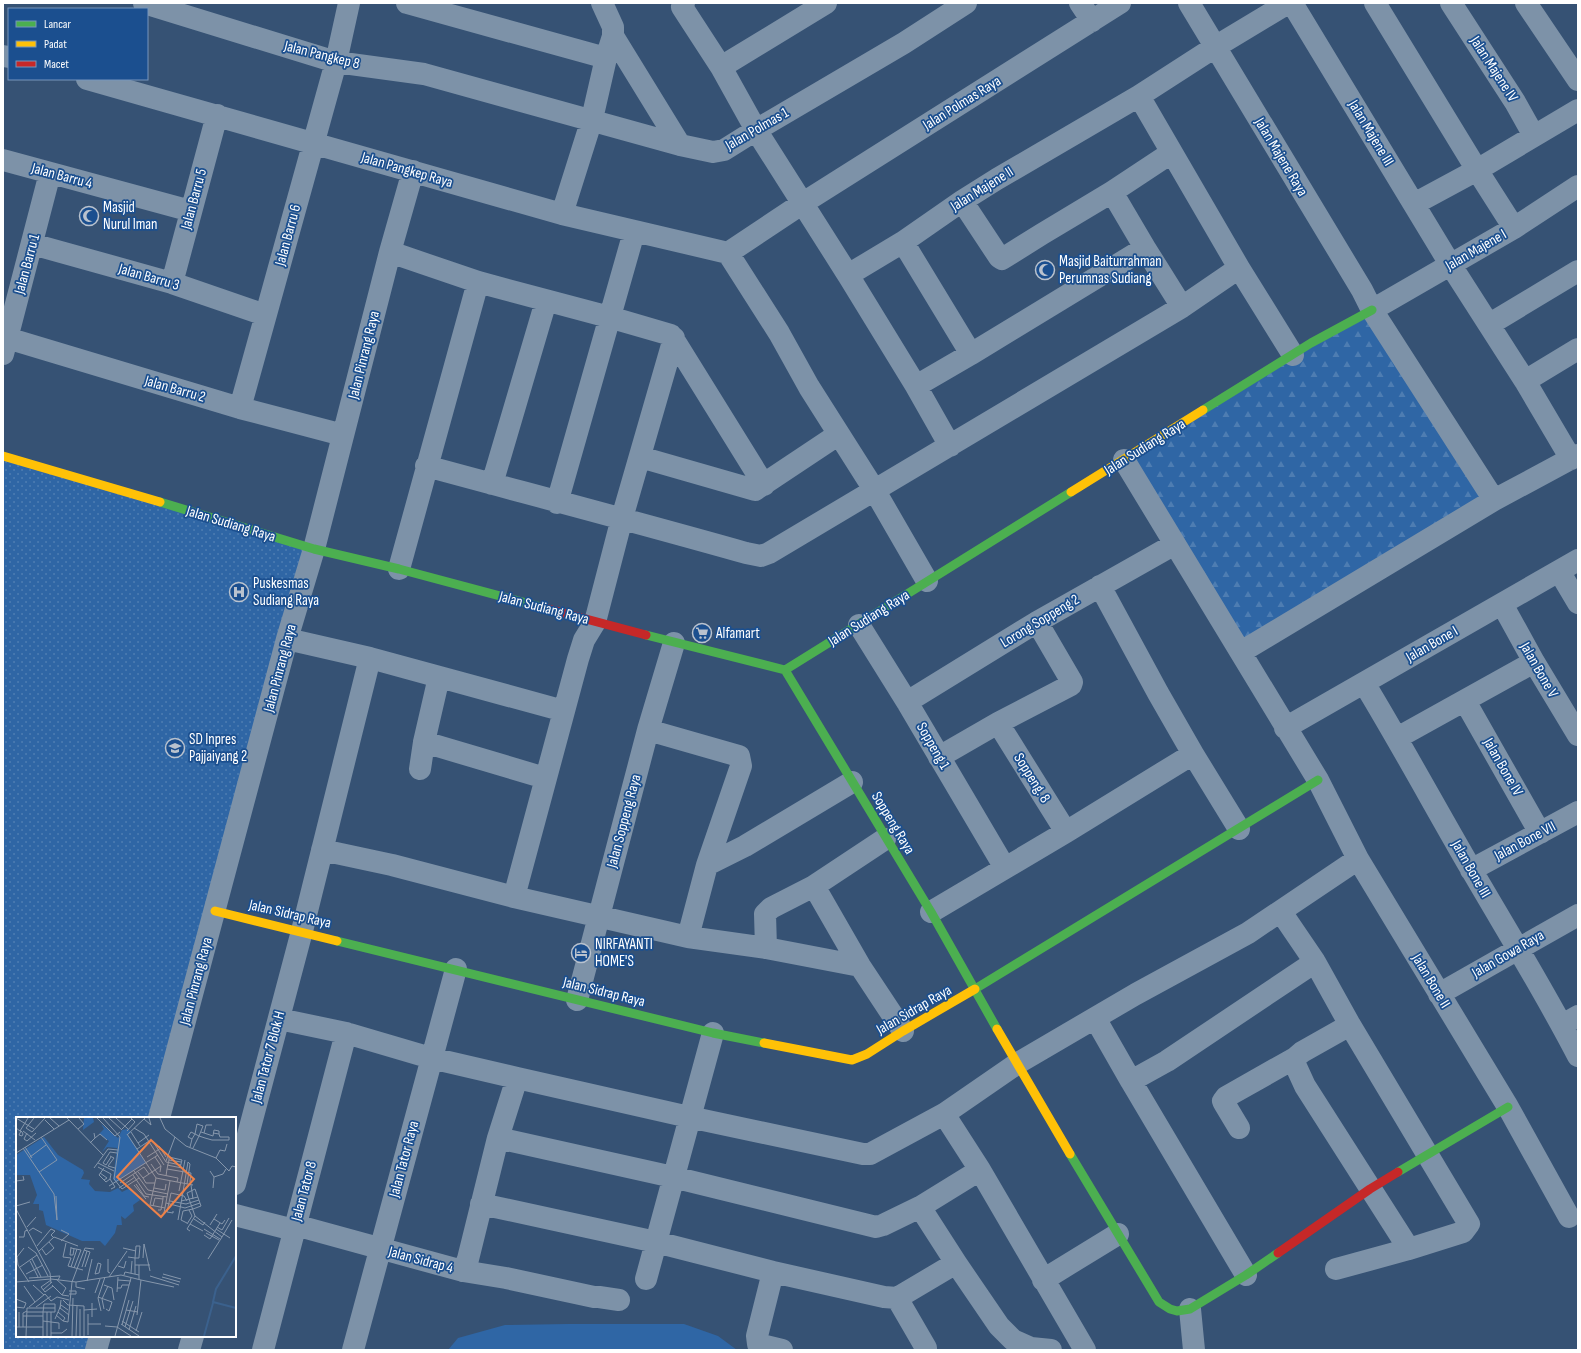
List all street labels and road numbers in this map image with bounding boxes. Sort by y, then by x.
street label: Jalan Majene IV [1465,32,1522,106]
street label: Jalan Pangkep 8 [281,36,362,74]
street label: Jalan Polmas Raya [919,71,1005,135]
street label: Jalan Majene III [1343,96,1398,169]
street label: Jalan Polmas 1 [721,103,793,155]
street label: Jalan Majene Raya [1250,113,1312,200]
street label: Jalan Pangkep Raya [358,148,455,192]
street label: Jalan Barru 4 [29,159,95,193]
street label: Jalan Majene II [946,162,1017,216]
street label: Jalan Barru 5 [177,167,211,232]
street label: Jalan Barru 6 [270,202,305,269]
street label: Jalan Majene I [1441,225,1510,276]
street label: Jalan Barru 1 [10,231,44,297]
street label: Jalan Barru 3 [115,259,182,295]
street label: Jalan Pinrang Raya [344,309,384,402]
street label: Jalan Barru 2 [142,371,208,407]
street label: Jalan Sudiang Raya [1100,414,1189,480]
street label: Jalan Sudiang Raya [183,501,278,547]
street label: Jalan Sudiang Raya [824,585,913,651]
street label: Jalan Sudiang Raya [496,587,591,629]
street label: Lorong Soppeng 2 [997,590,1083,652]
street label: Jalan Pinrang Raya [259,622,301,715]
street label: Jalan Bone I [1402,622,1461,667]
street label: Jalan Bone V [1515,638,1563,701]
street label: Soppeng 1 [912,719,954,774]
street label: Jalan Bone IV [1478,734,1527,800]
street label: Soppeng. 8 [1009,750,1055,806]
street label: Jalan Soppeng Raya [602,772,646,871]
street label: Soppeng Raya [867,788,919,858]
street label: Jalan Bone VII [1490,817,1559,866]
street label: Jalan Bone III [1447,836,1495,901]
street label: Jalan Sidrap Raya [246,895,333,933]
street label: Jalan Gowa Raya [1468,926,1548,983]
street label: Jalan Pinrang Raya [175,935,217,1028]
street label: Jalan Bone II [1407,950,1455,1012]
street label: Jalan Sidrap Raya [560,972,647,1011]
street label: Jalan Sidrap Raya [872,981,955,1040]
street label: Jalan Tator 7 Blok H [246,1009,289,1106]
street label: Jalan Tator Raya [384,1119,423,1200]
street label: Jalan Tator 8 [287,1159,321,1224]
street label: Jalan Sidrap 4 [386,1242,456,1278]

